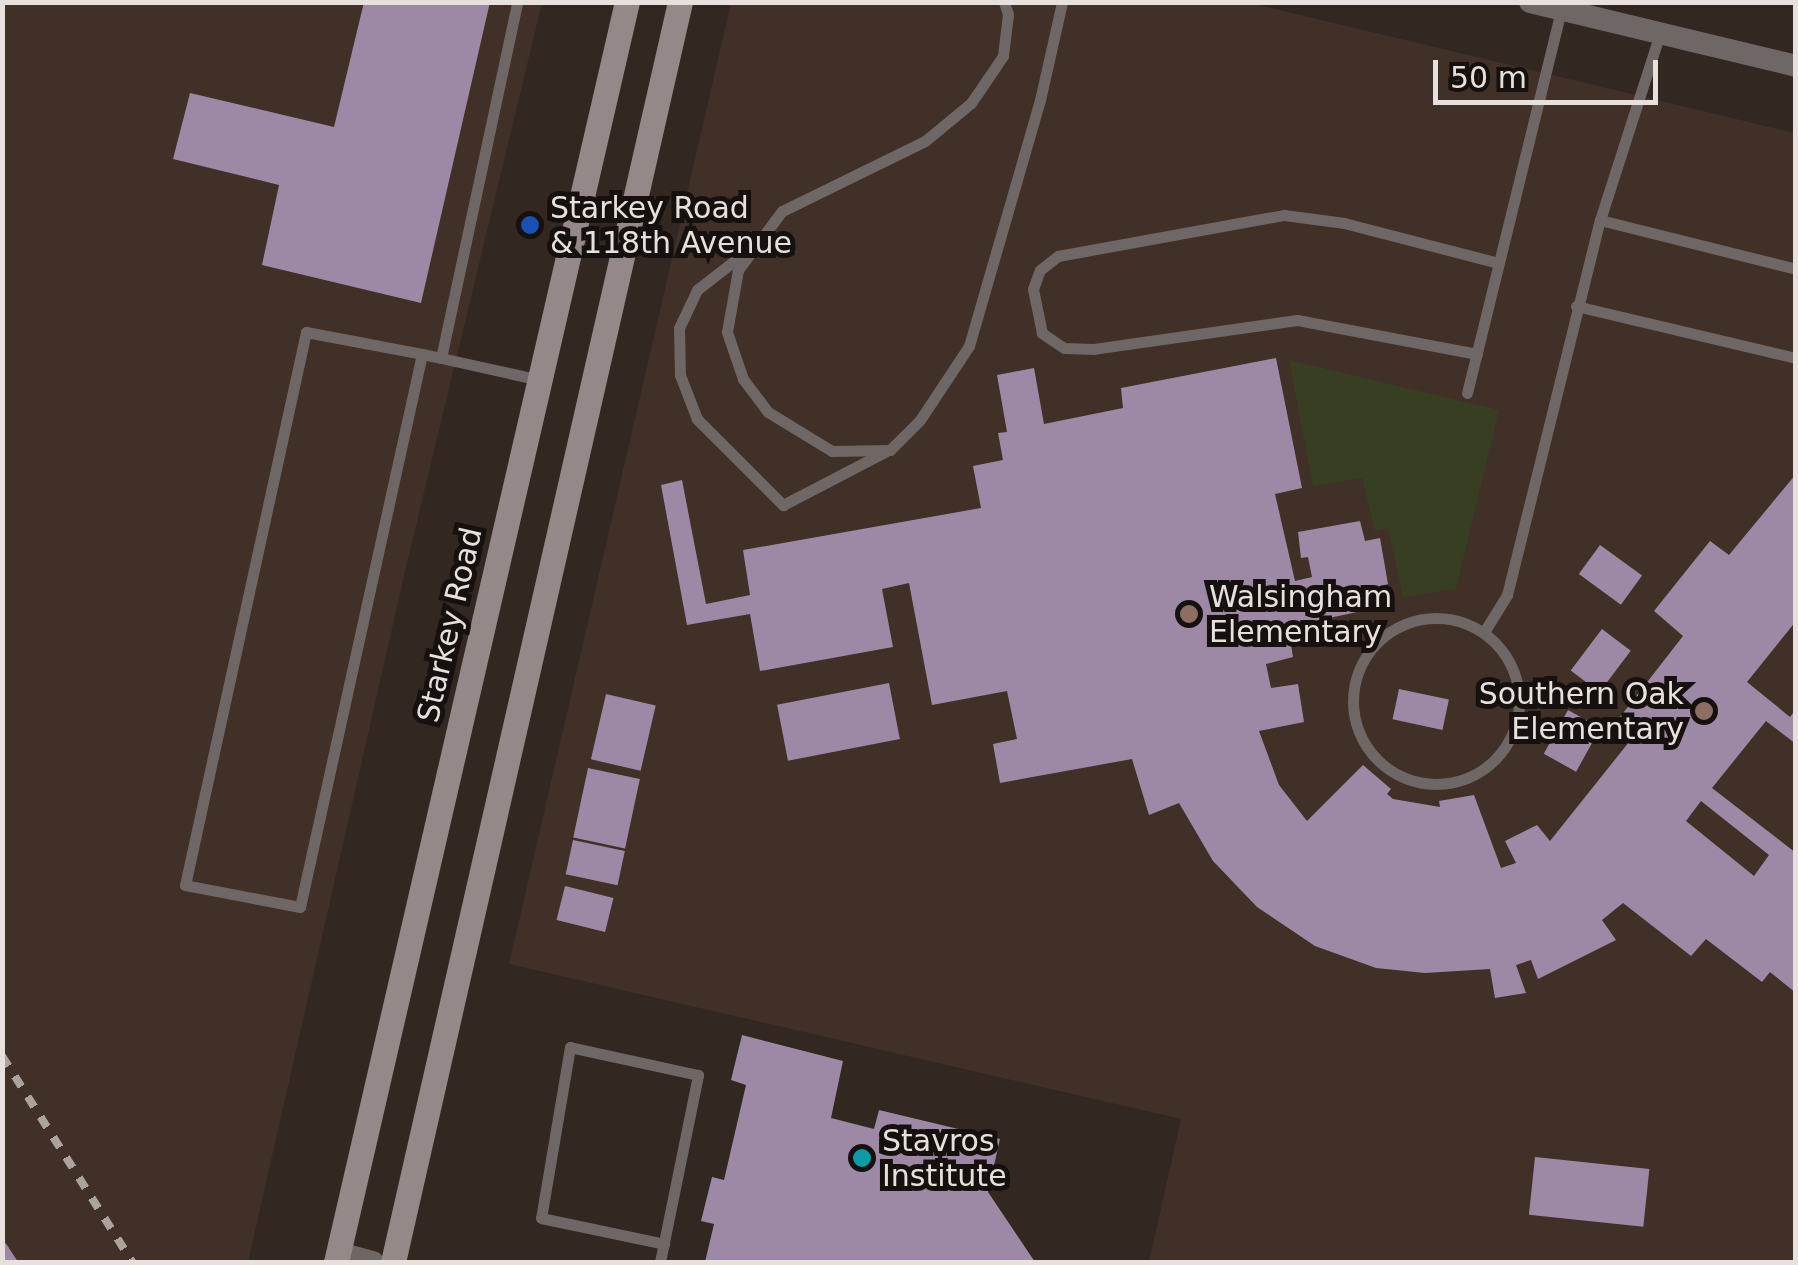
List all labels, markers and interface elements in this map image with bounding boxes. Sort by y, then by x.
scale bar [1438,40,1663,102]
text: 50 m [1450,60,1527,95]
place label: Starkey Road & 118th Avenue [550,190,792,260]
marker: Starkey Road & 118th Avenue [519,214,541,236]
street label: Starkey Road [410,524,490,726]
place label: Walsingham Elementary [1209,579,1392,650]
marker: Walsingham Elementary [1178,603,1200,625]
place label: Southern Oak Elementary [1479,676,1684,746]
marker: Southern Oak Elementary [1693,700,1715,722]
place label: Stavros Institute [882,1123,1007,1194]
marker: Stavros Institute [851,1147,873,1169]

